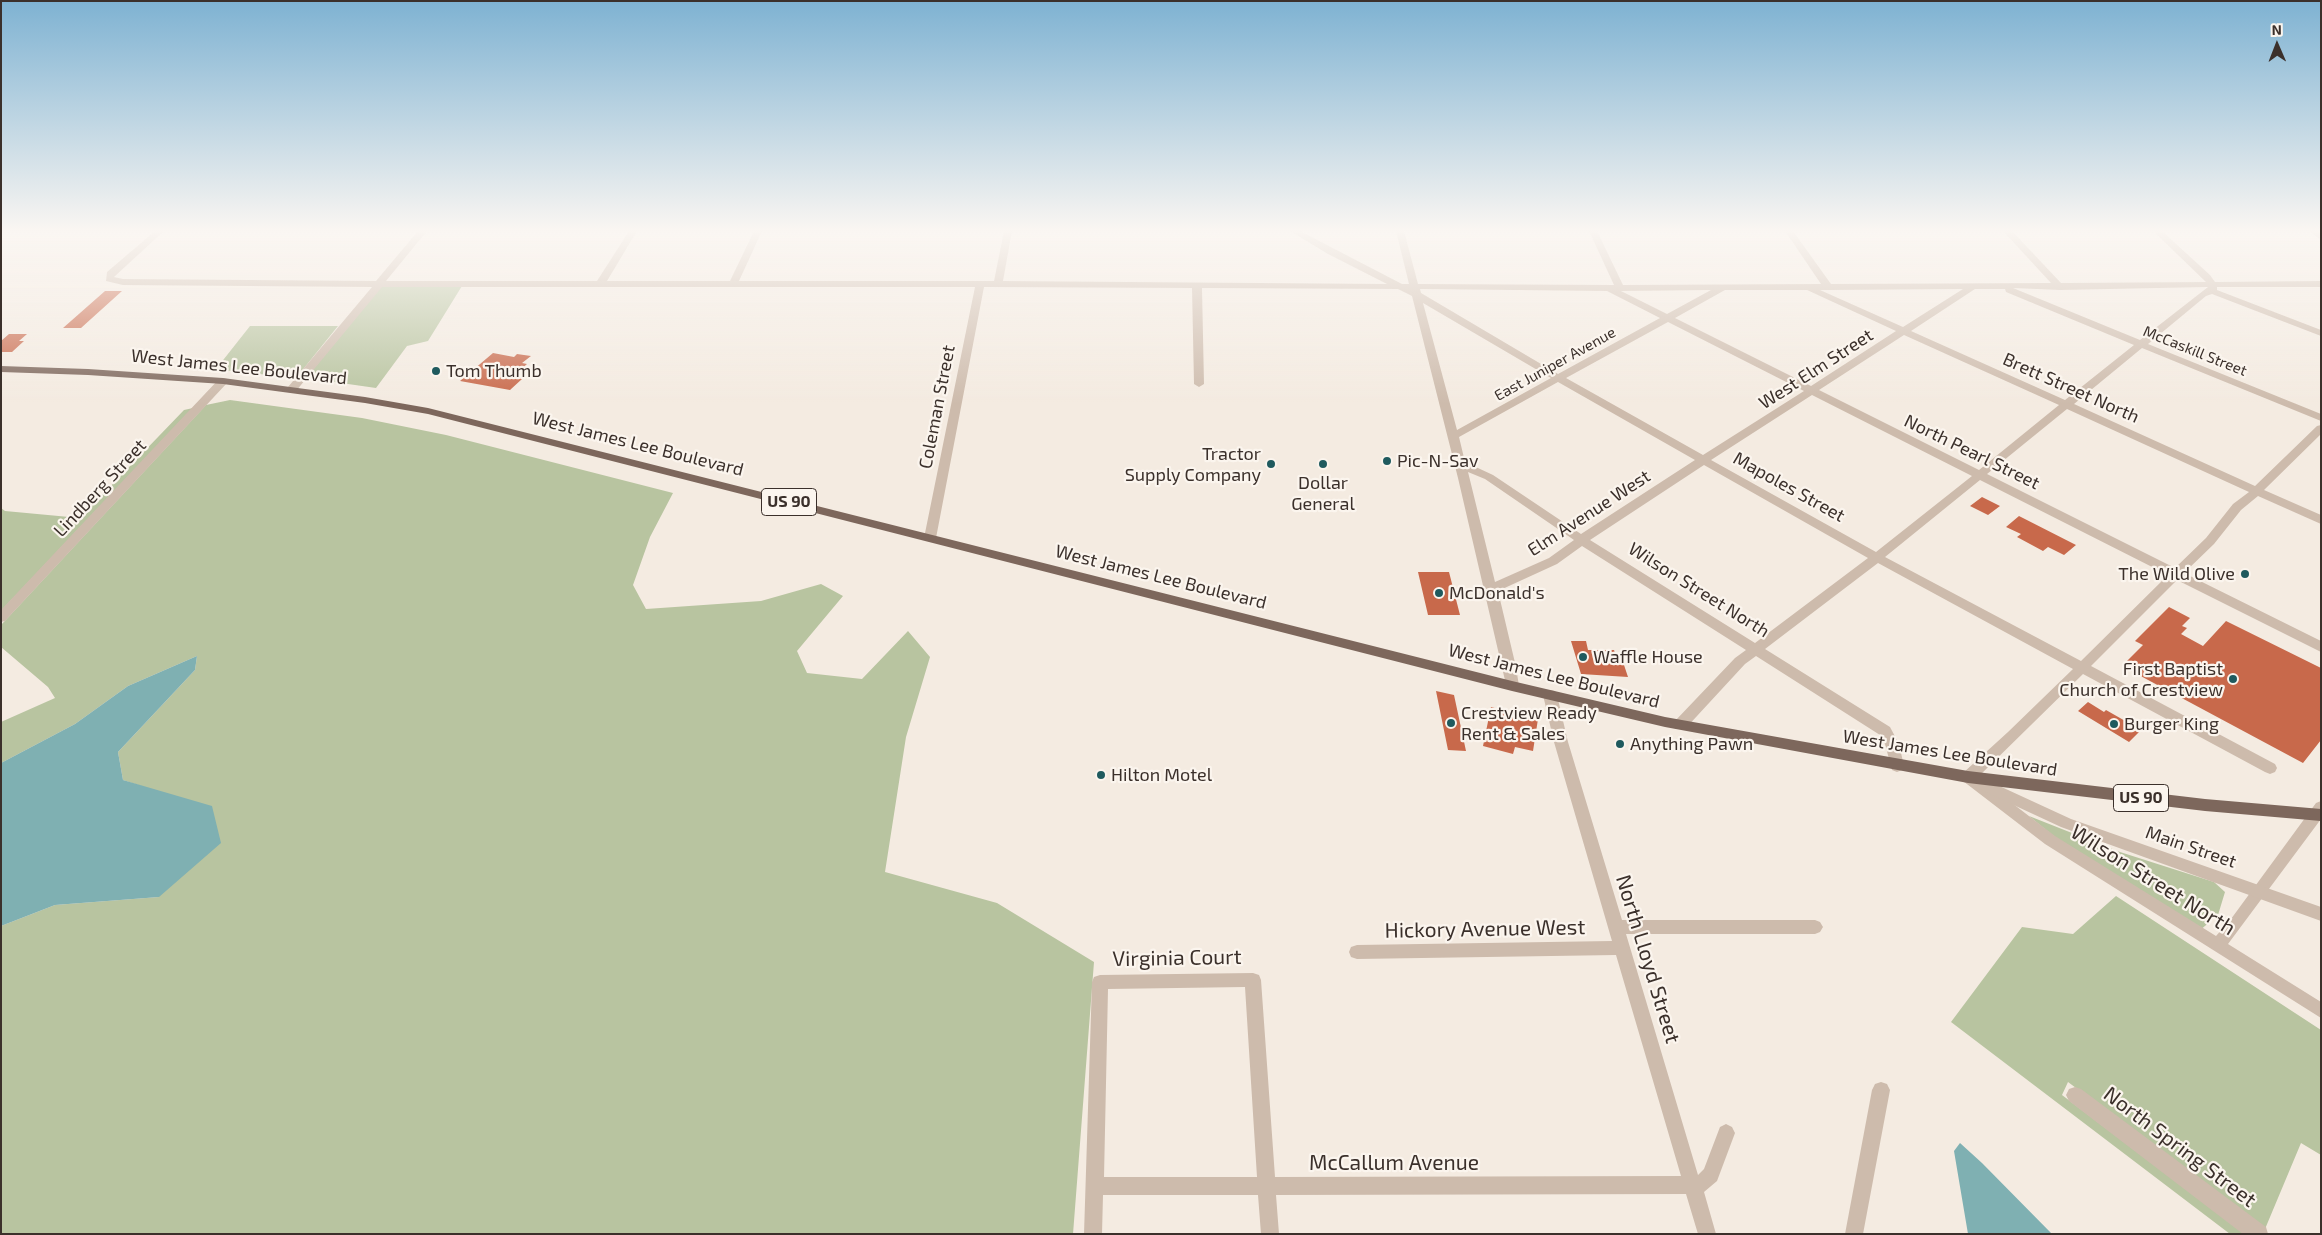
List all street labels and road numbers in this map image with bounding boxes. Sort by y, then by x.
street label: McCaskill Street [2141,322,2249,380]
street label: East Juniper Avenue [1491,323,1619,405]
street label: West Elm Street [1755,324,1877,414]
street label: Coleman Street [914,343,960,471]
street label: West James Lee Boulevard [130,345,348,389]
street label: Brett Street North [1999,348,2143,428]
street label: West James Lee Boulevard [530,407,746,481]
street label: North Pearl Street [1901,410,2043,494]
street label: Lindberg Street [49,435,151,541]
street label: Mapoles Street [1729,447,1849,527]
street label: Elm Avenue West [1524,465,1654,561]
road number: US 90 [762,488,816,516]
street label: Wilson Street North [1625,538,1773,642]
street label: West James Lee Boulevard [1053,540,1269,614]
street label: West James Lee Boulevard [1446,639,1662,713]
street label: West James Lee Boulevard [1841,725,2059,781]
road number: US 90 [2114,784,2168,811]
street label: Wilson Street North [2066,819,2240,941]
street label: Main Street [2143,821,2239,873]
street label: North Lloyd Street [1610,872,1686,1046]
street label: Hickory Avenue West [1385,915,1585,943]
street label: Virginia Court [1112,944,1242,972]
street label: North Spring Street [2099,1081,2261,1213]
street label: McCallum Avenue [1309,1150,1479,1176]

